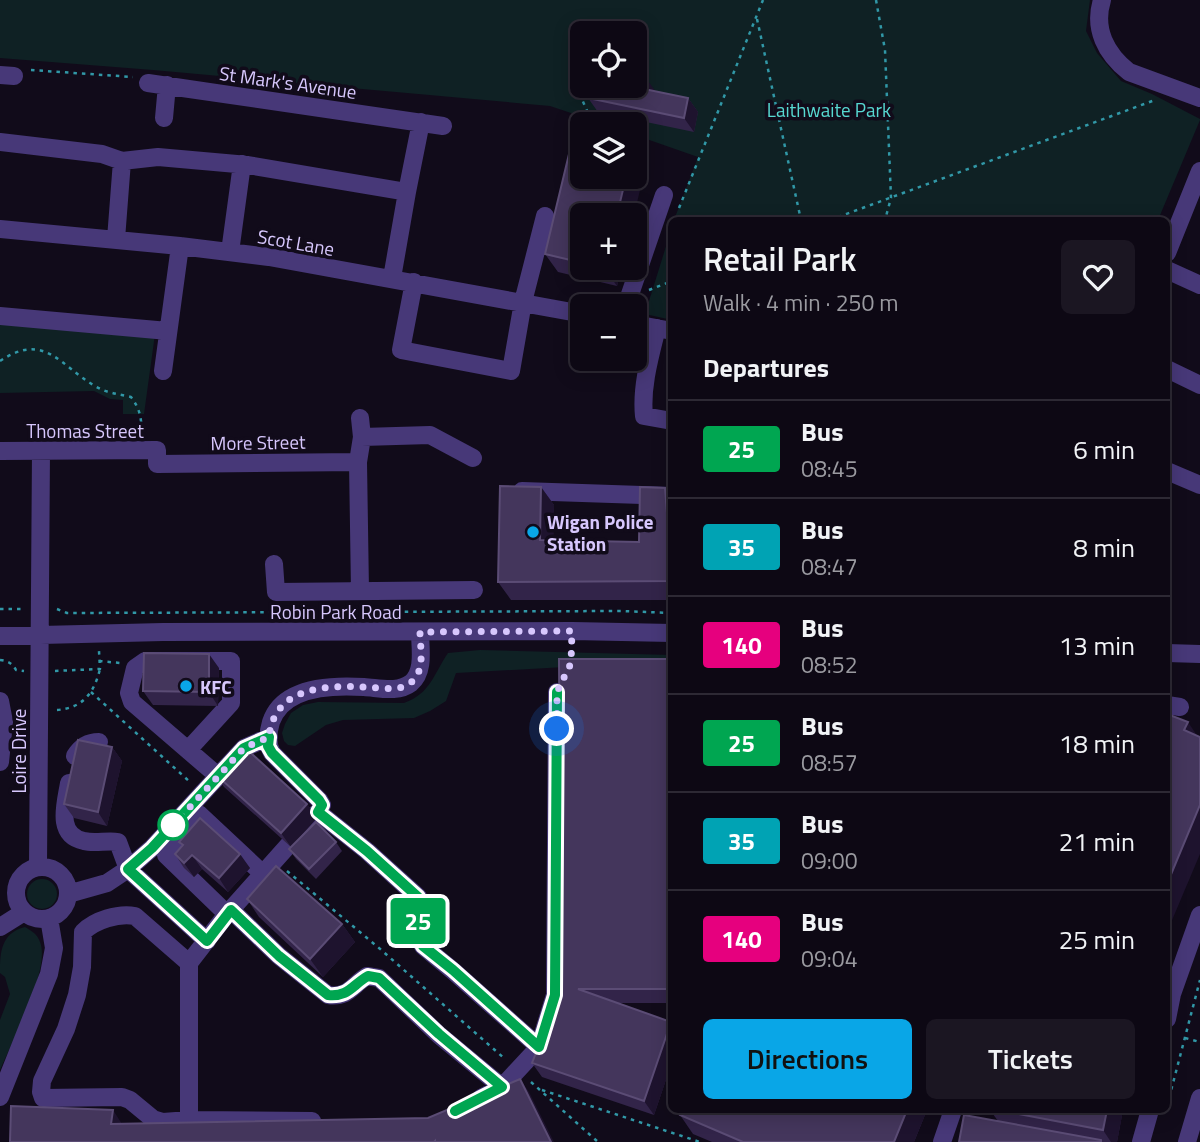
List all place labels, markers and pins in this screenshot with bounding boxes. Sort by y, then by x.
place label: Wigan Police Station [547,507,654,558]
marker: Wigan Police Station [525,524,541,540]
place label: KFC [200,672,232,701]
marker: KFC [178,678,194,694]
unlabelled marker [158,810,188,840]

